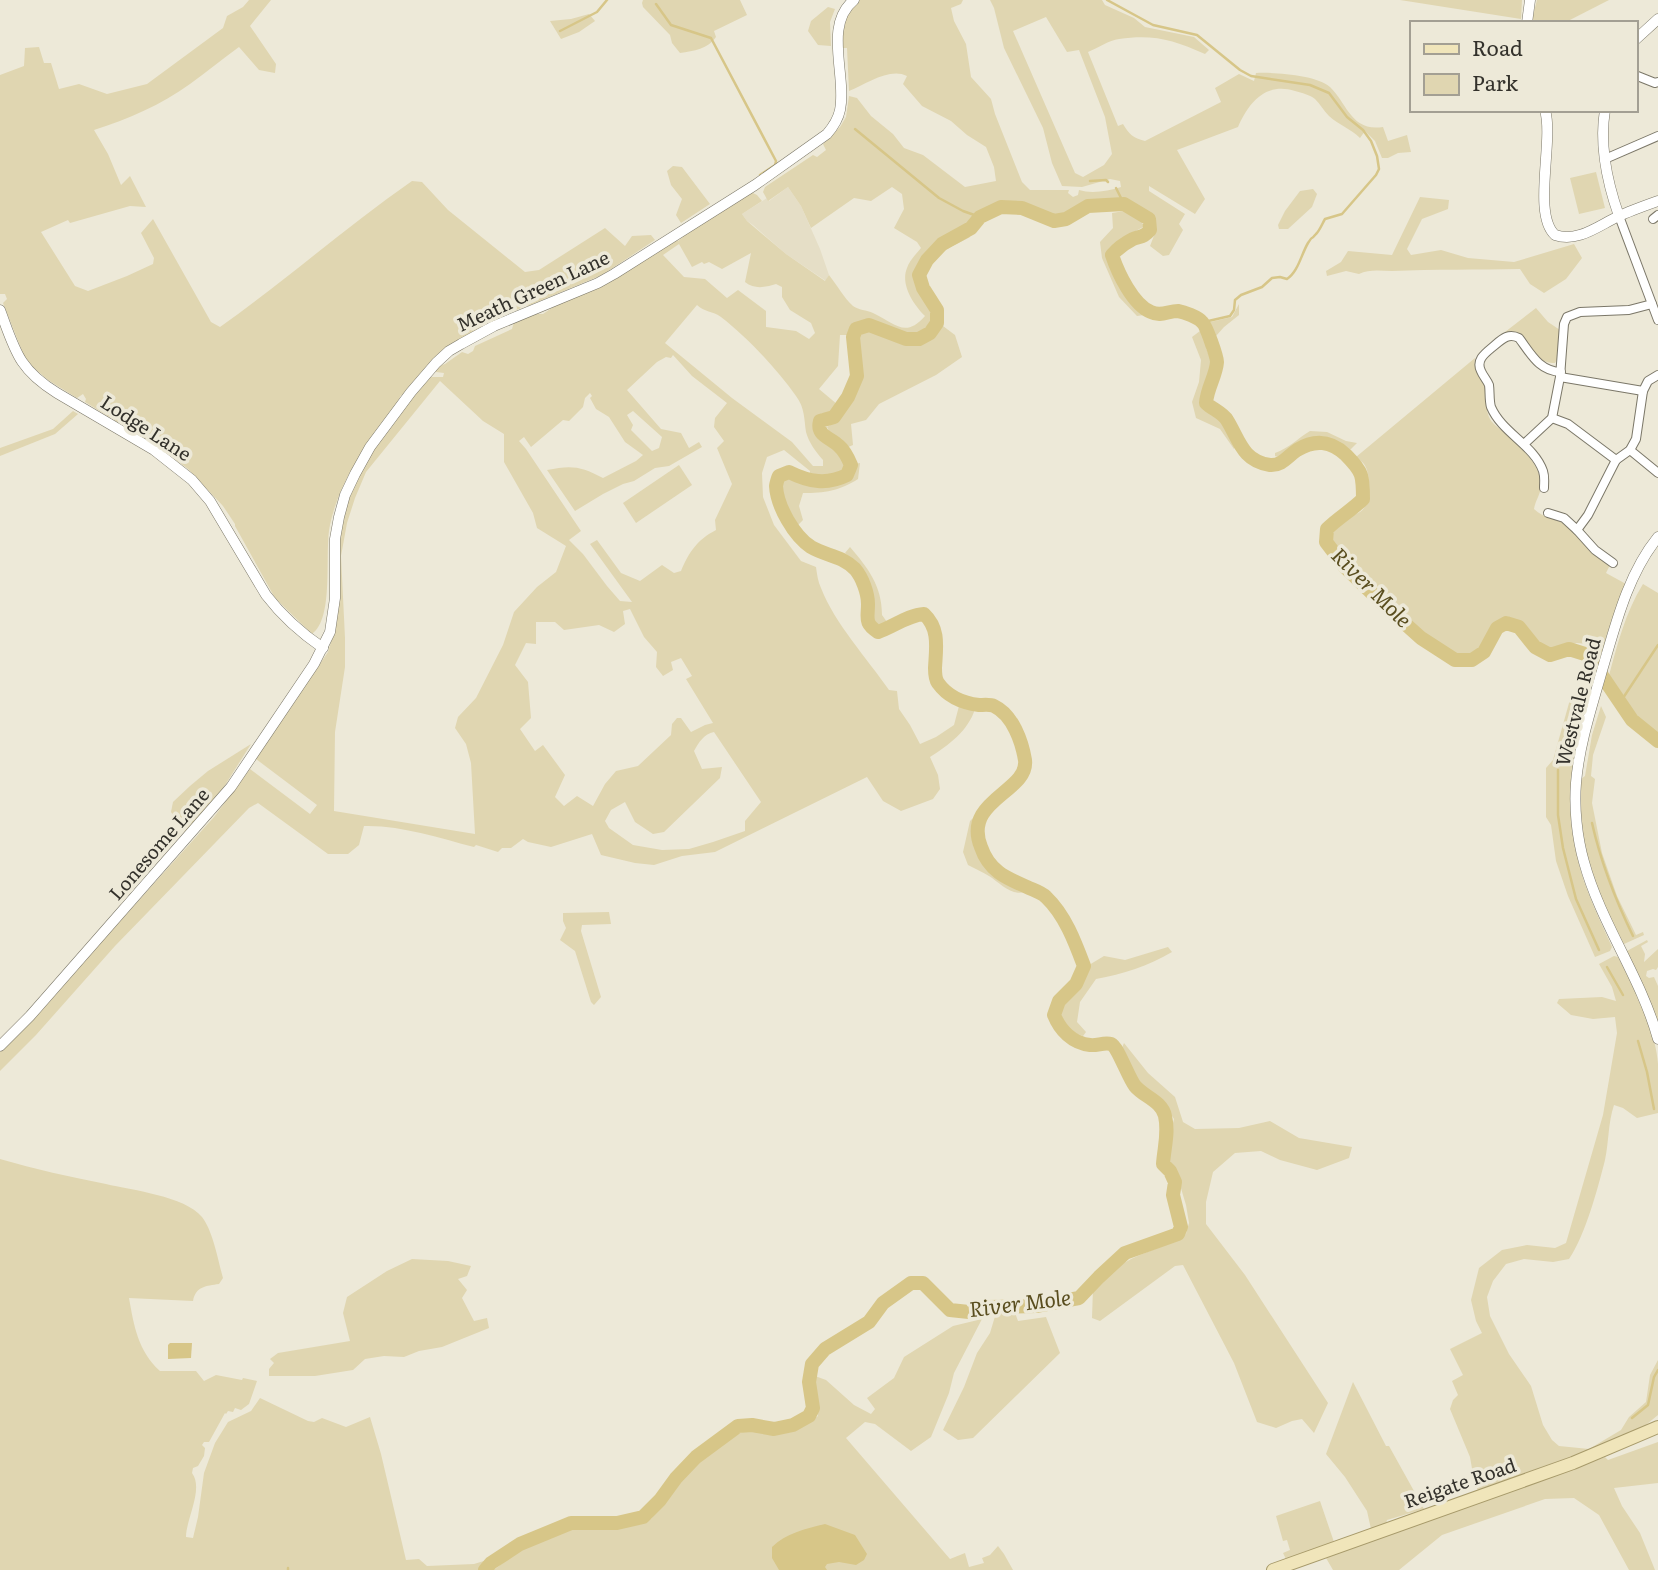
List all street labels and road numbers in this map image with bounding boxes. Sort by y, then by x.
street label: Meath Green Lane [452,242,614,338]
street label: Lodge Lane [96,387,198,467]
street label: Westvale Road [1548,634,1607,769]
street label: Lonesome Lane [101,781,215,906]
street label: Reigate Road [1400,1450,1520,1514]

